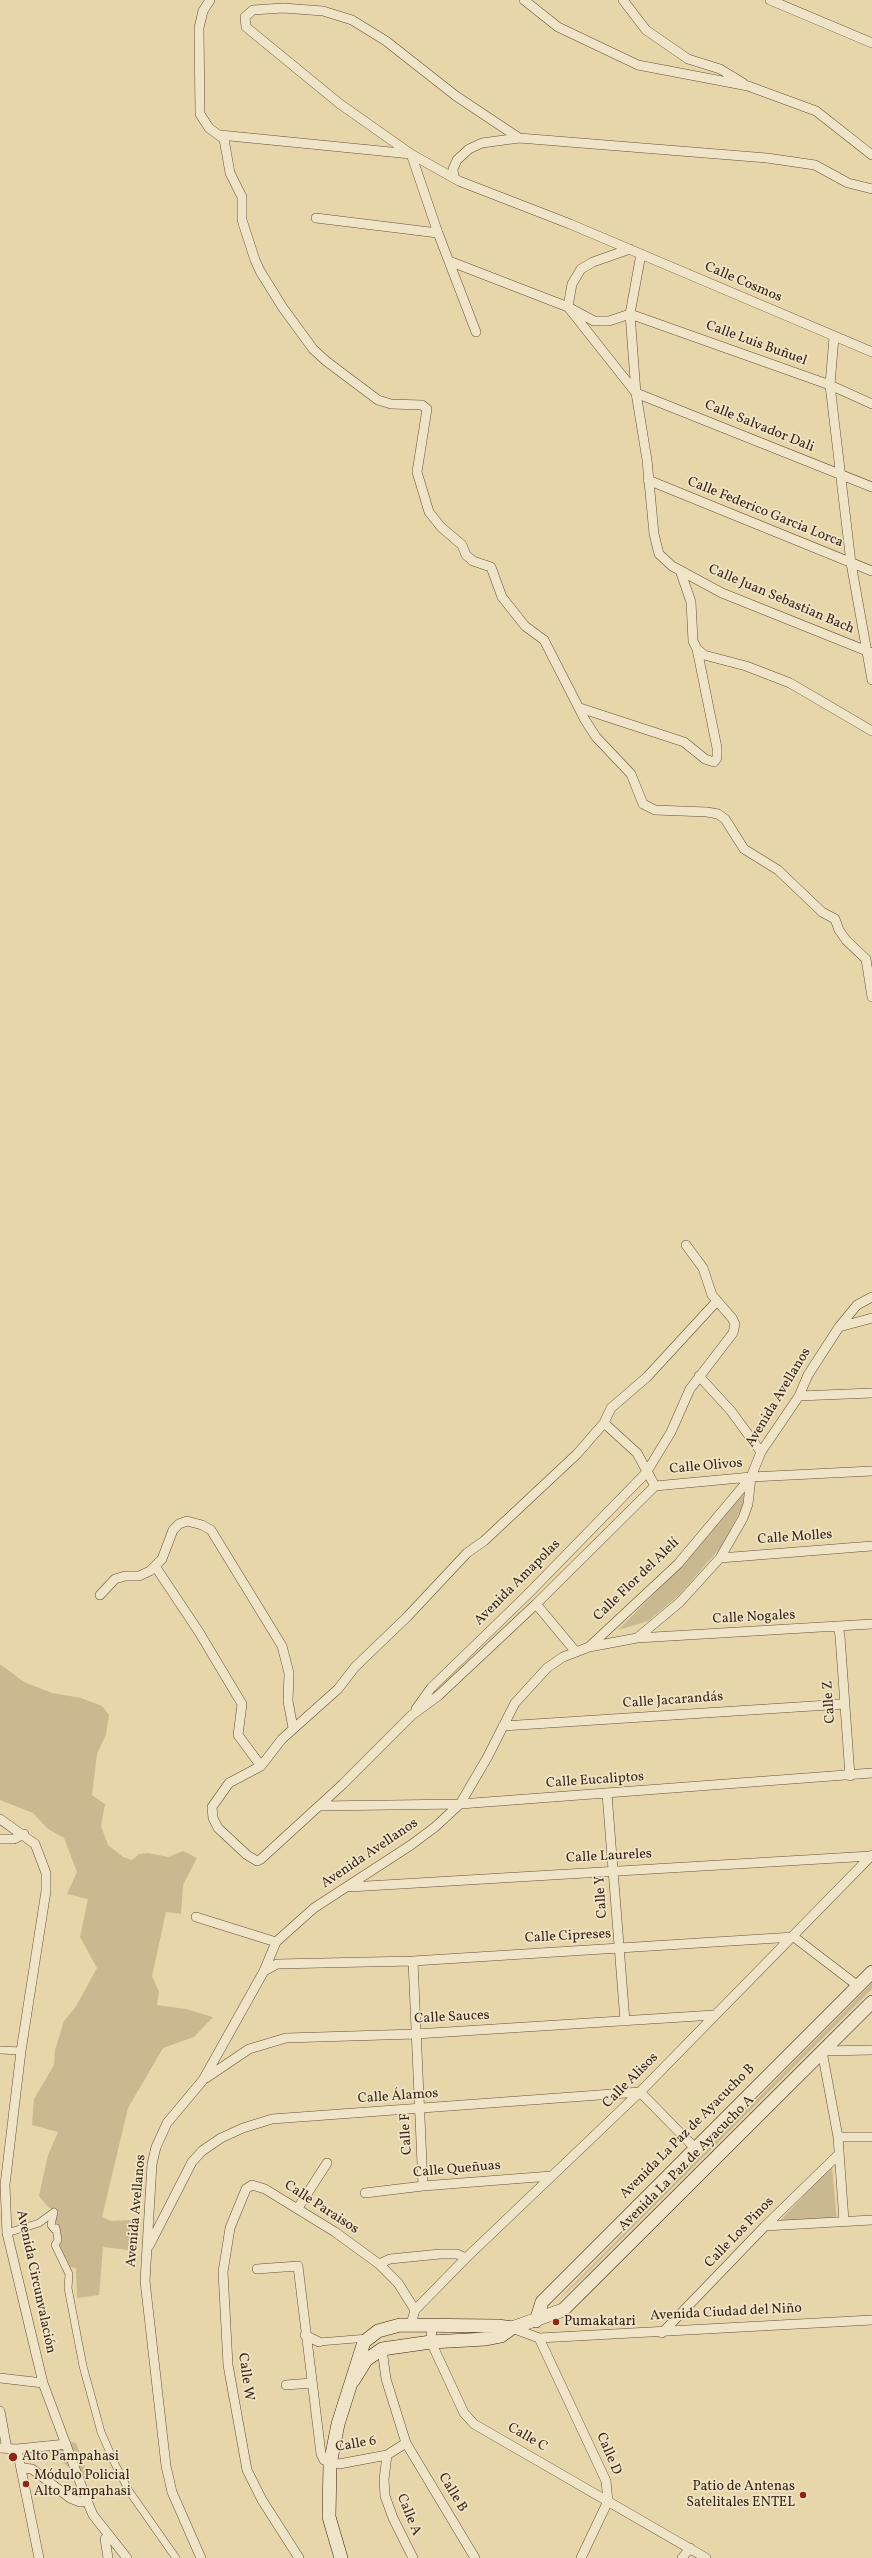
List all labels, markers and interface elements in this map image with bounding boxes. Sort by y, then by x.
street label: Calle Cosmos [702,259,784,307]
street label: Calle Luis Buñuel [703,318,809,370]
street label: Calle Salvador Dali [702,397,816,457]
street label: Calle Federico Garcia Lorca [685,474,845,552]
street label: Calle Juan Sebastian Bach [706,562,856,638]
street label: Avenida Avellanos [743,1345,815,1451]
street label: Calle Olivos [669,1455,743,1479]
street label: Calle Molles [757,1527,833,1549]
street label: Calle Flor del Alelí [591,1535,683,1625]
street label: Avenida Amapolas [471,1536,565,1630]
street label: Calle Nogales [712,1607,796,1629]
street label: Calle Z [820,1680,840,1724]
street label: Calle Jacarandás [622,1689,724,1713]
street label: Calle Eucaliptos [545,1769,645,1793]
street label: Avenida Avellanos [318,1815,422,1893]
street label: Calle Laureles [566,1846,652,1868]
street label: Calle Y [592,1875,612,1919]
street label: Calle Cipreses [524,1926,612,1948]
street label: Calle Sauces [414,2008,490,2028]
street label: Calle Alisos [600,2050,662,2112]
street label: Avenida La Paz de Ayacucho B [617,2061,759,2203]
street label: Calle Álamos [357,2086,439,2108]
street label: Avenida La Paz de Ayacucho A [616,2093,758,2235]
street label: Calle F [398,2113,416,2155]
street label: Avenida Avellanos [124,2154,150,2268]
street label: Calle Queñuas [412,2158,502,2182]
street label: Calle Paraisos [281,2178,361,2238]
street label: Calle Los Pinos [702,2194,778,2272]
street label: Avenida Circunvalación [12,2209,58,2355]
street label: Avenida Ciudad del Niño [650,2301,802,2325]
place label: Pumakatari [564,2314,636,2330]
marker: Pumakatari [551,2317,561,2327]
street label: Calle W [233,2352,257,2402]
street label: Calle C [504,2420,550,2456]
street label: Calle D [592,2430,624,2478]
street label: Calle 6 [334,2433,378,2457]
place label: Alto Pampahasi [22,2449,119,2465]
marker: Alto Pampahasi [7,2451,19,2463]
place label: Módulo Policial Alto Pampahasi [34,2468,131,2500]
street label: Calle B [434,2470,470,2516]
marker: Módulo Policial Alto Pampahasi [21,2479,31,2489]
place label: Patio de Antenas Satelitales ENTEL [686,2479,795,2512]
marker: Patio de Antenas Satelitales ENTEL [798,2490,808,2500]
street label: Calle A [392,2492,424,2538]

